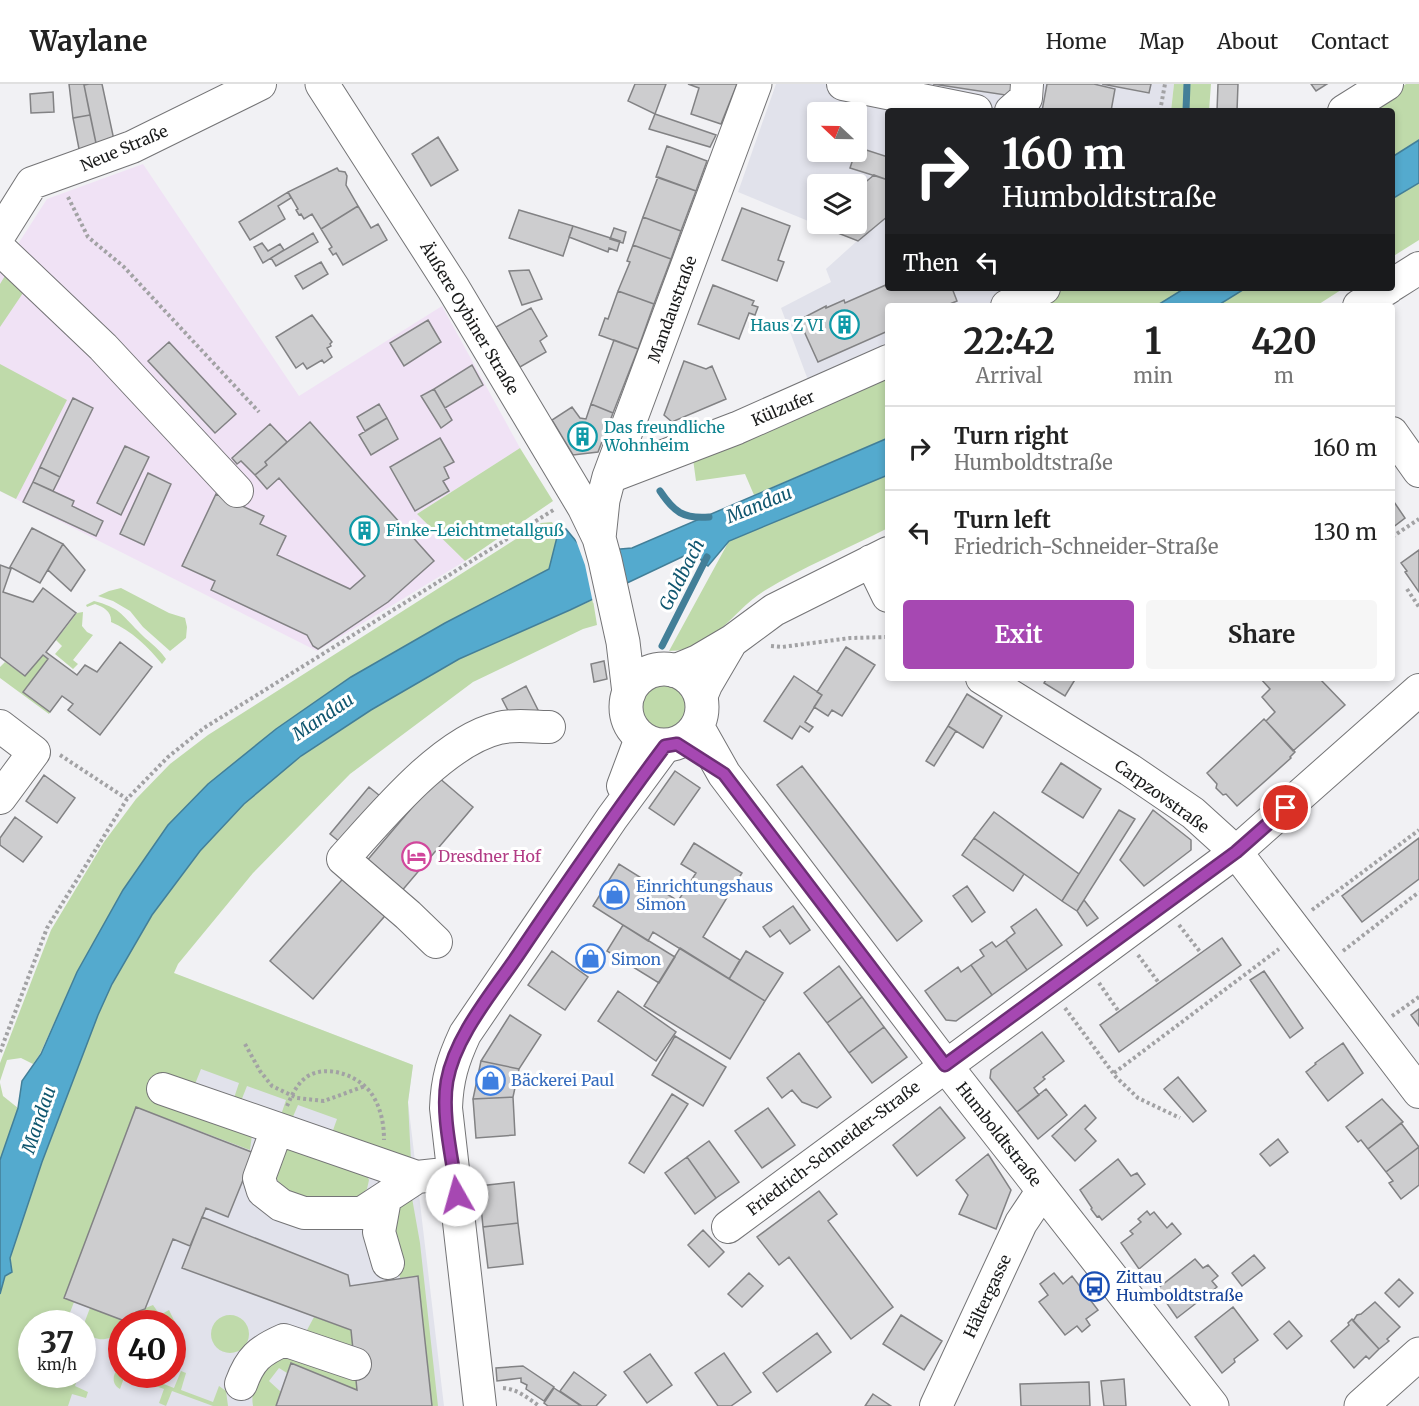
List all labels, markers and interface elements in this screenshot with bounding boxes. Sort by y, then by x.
text: Waylane [30,23,147,59]
text: Home [1046,28,1106,55]
text: Map [1139,28,1184,55]
text: About [1217,28,1278,55]
text: Contact [1311,28,1389,55]
north arrow [807,102,867,162]
map controls [807,102,867,234]
street label: Neue Straße [77,121,171,175]
text: 160 m [1002,128,1126,180]
icon: right [903,132,981,210]
button: layers [807,174,867,234]
text: Humboldtstraße [1002,180,1216,214]
street label: Äußere Oybiner Straße [416,237,524,398]
icon: left [971,246,1004,279]
text: Then [903,249,959,277]
street label: Mandaustraße [643,253,701,365]
building icon: Haus Z VI [829,309,861,341]
place label: Haus Z VI [750,315,824,335]
text: 22:42 [963,319,1055,364]
text: 1 [1145,319,1161,364]
text: 420 [1251,319,1317,364]
text: Arrival [976,363,1043,388]
text: min [1133,363,1173,388]
text: m [1274,363,1294,388]
street label: Külzufer [749,386,817,430]
place label: Das freundliche Wohnheim [603,417,725,455]
building icon: Das freundliche Wohnheim [567,420,599,452]
text: Turn right [954,422,1068,450]
icon: right [903,432,936,465]
text: 160 m [1313,434,1377,462]
text: Humboldtstraße [954,450,1113,475]
water label: Mandau [722,481,795,529]
text: Turn left [954,506,1051,534]
building icon: Finke-Leichtmetallguß [349,514,381,546]
icon: left [903,516,936,549]
text: 130 m [1314,518,1377,546]
place label: Finke-Leichtmetallguß [386,520,564,540]
text: Friedrich-Schneider-Straße [954,534,1218,559]
water label: Goldbach [654,535,709,614]
button: Exit [903,600,1134,669]
button: Share [1146,600,1377,669]
water label: Mandau [287,688,358,746]
street label: Carpzovstraße [1111,755,1213,837]
pin [1260,782,1311,833]
icon: arrive [1269,791,1302,824]
hotel icon: Dresdner Hof [401,840,433,872]
place label: Dresdner Hof [438,846,542,866]
place label: Einrichtungshaus Simon [636,876,773,914]
shop icon: Einrichtungshaus Simon [599,879,631,911]
shop icon: Simon [574,943,606,975]
place label: Simon [611,949,662,969]
shop icon: Bäckerei Paul [474,1064,506,1096]
place label: Bäckerei Paul [511,1070,614,1090]
street label: Friedrich-Schneider-Straße [743,1076,923,1220]
street label: Humboldtstraße [952,1078,1046,1190]
water label: Mandau [16,1083,61,1157]
position arrow [425,1163,489,1227]
street label: Hältergasse [959,1251,1015,1341]
place label: Zittau Humboldtstraße [1116,1267,1243,1305]
bus stop icon: Zittau Humboldtstraße [1079,1270,1111,1302]
speed limit sign: 40 [108,1310,186,1388]
text: 37 [40,1323,74,1361]
text: km/h [37,1355,77,1374]

